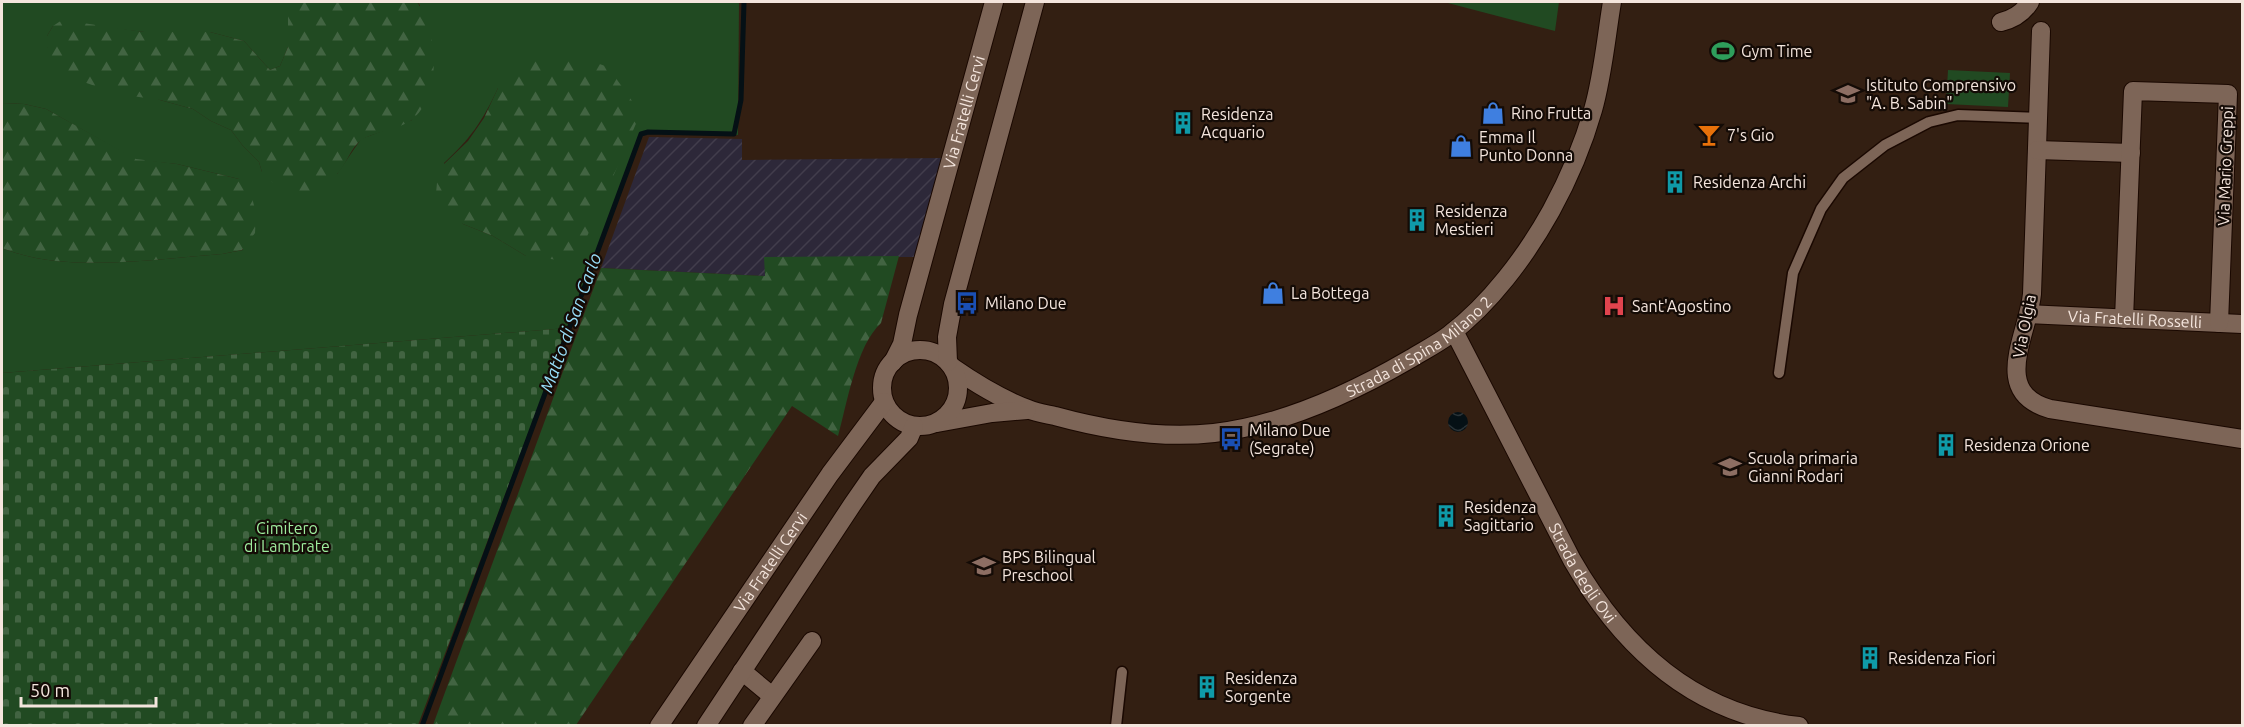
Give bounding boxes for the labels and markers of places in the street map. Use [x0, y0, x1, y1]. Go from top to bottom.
sports icon: Gym Time [1710, 38, 1736, 64]
place label: Gym Time [1741, 42, 1812, 60]
place label: Istituto Comprensivo "A. B. Sabin" [1866, 76, 2016, 112]
school or university icon: Istituto Comprensivo "A. B. Sabin" [1835, 81, 1861, 107]
shop icon: Rino Frutta [1480, 100, 1506, 126]
place label: Rino Frutta [1511, 104, 1591, 122]
place label: Residenza Acquario [1201, 105, 1273, 141]
building icon: Residenza Acquario [1170, 110, 1196, 136]
bar icon: 7's Gio [1696, 122, 1722, 148]
place label: 7's Gio [1727, 126, 1774, 144]
place label: Emma Il Punto Donna [1479, 128, 1573, 164]
shop icon: Emma Il Punto Donna [1448, 133, 1474, 159]
building icon: Residenza Archi [1662, 169, 1688, 195]
place label: Residenza Archi [1693, 173, 1806, 191]
place label: Residenza Mestieri [1435, 202, 1507, 238]
building icon: Residenza Mestieri [1404, 207, 1430, 233]
shop icon: La Bottega [1260, 280, 1286, 306]
place label: La Bottega [1291, 284, 1369, 302]
bus stop icon: Milano Due [954, 290, 980, 316]
hospital icon: Sant'Agostino [1601, 293, 1627, 319]
place label: Milano Due [985, 294, 1067, 312]
place label: Sant'Agostino [1632, 297, 1731, 315]
place label: Milano Due (Segrate) [1249, 421, 1331, 458]
bus stop icon: Milano Due (Segrate) [1218, 426, 1244, 452]
building icon: Residenza Orione [1933, 432, 1959, 458]
place label: Residenza Orione [1964, 436, 2090, 454]
place label: Scuola primaria Gianni Rodari [1748, 449, 1858, 485]
school or university icon: Scuola primaria Gianni Rodari [1717, 454, 1743, 480]
place label: Residenza Sagittario [1464, 498, 1536, 534]
building icon: Residenza Sagittario [1433, 503, 1459, 529]
place label: BPS Bilingual Preschool [1002, 548, 1096, 584]
school or university icon: BPS Bilingual Preschool [971, 553, 997, 579]
building icon: Residenza Fiori [1857, 645, 1883, 671]
place label: Residenza Fiori [1888, 649, 1996, 667]
place label: Residenza Sorgente [1225, 669, 1297, 705]
building icon: Residenza Sorgente [1194, 674, 1220, 700]

